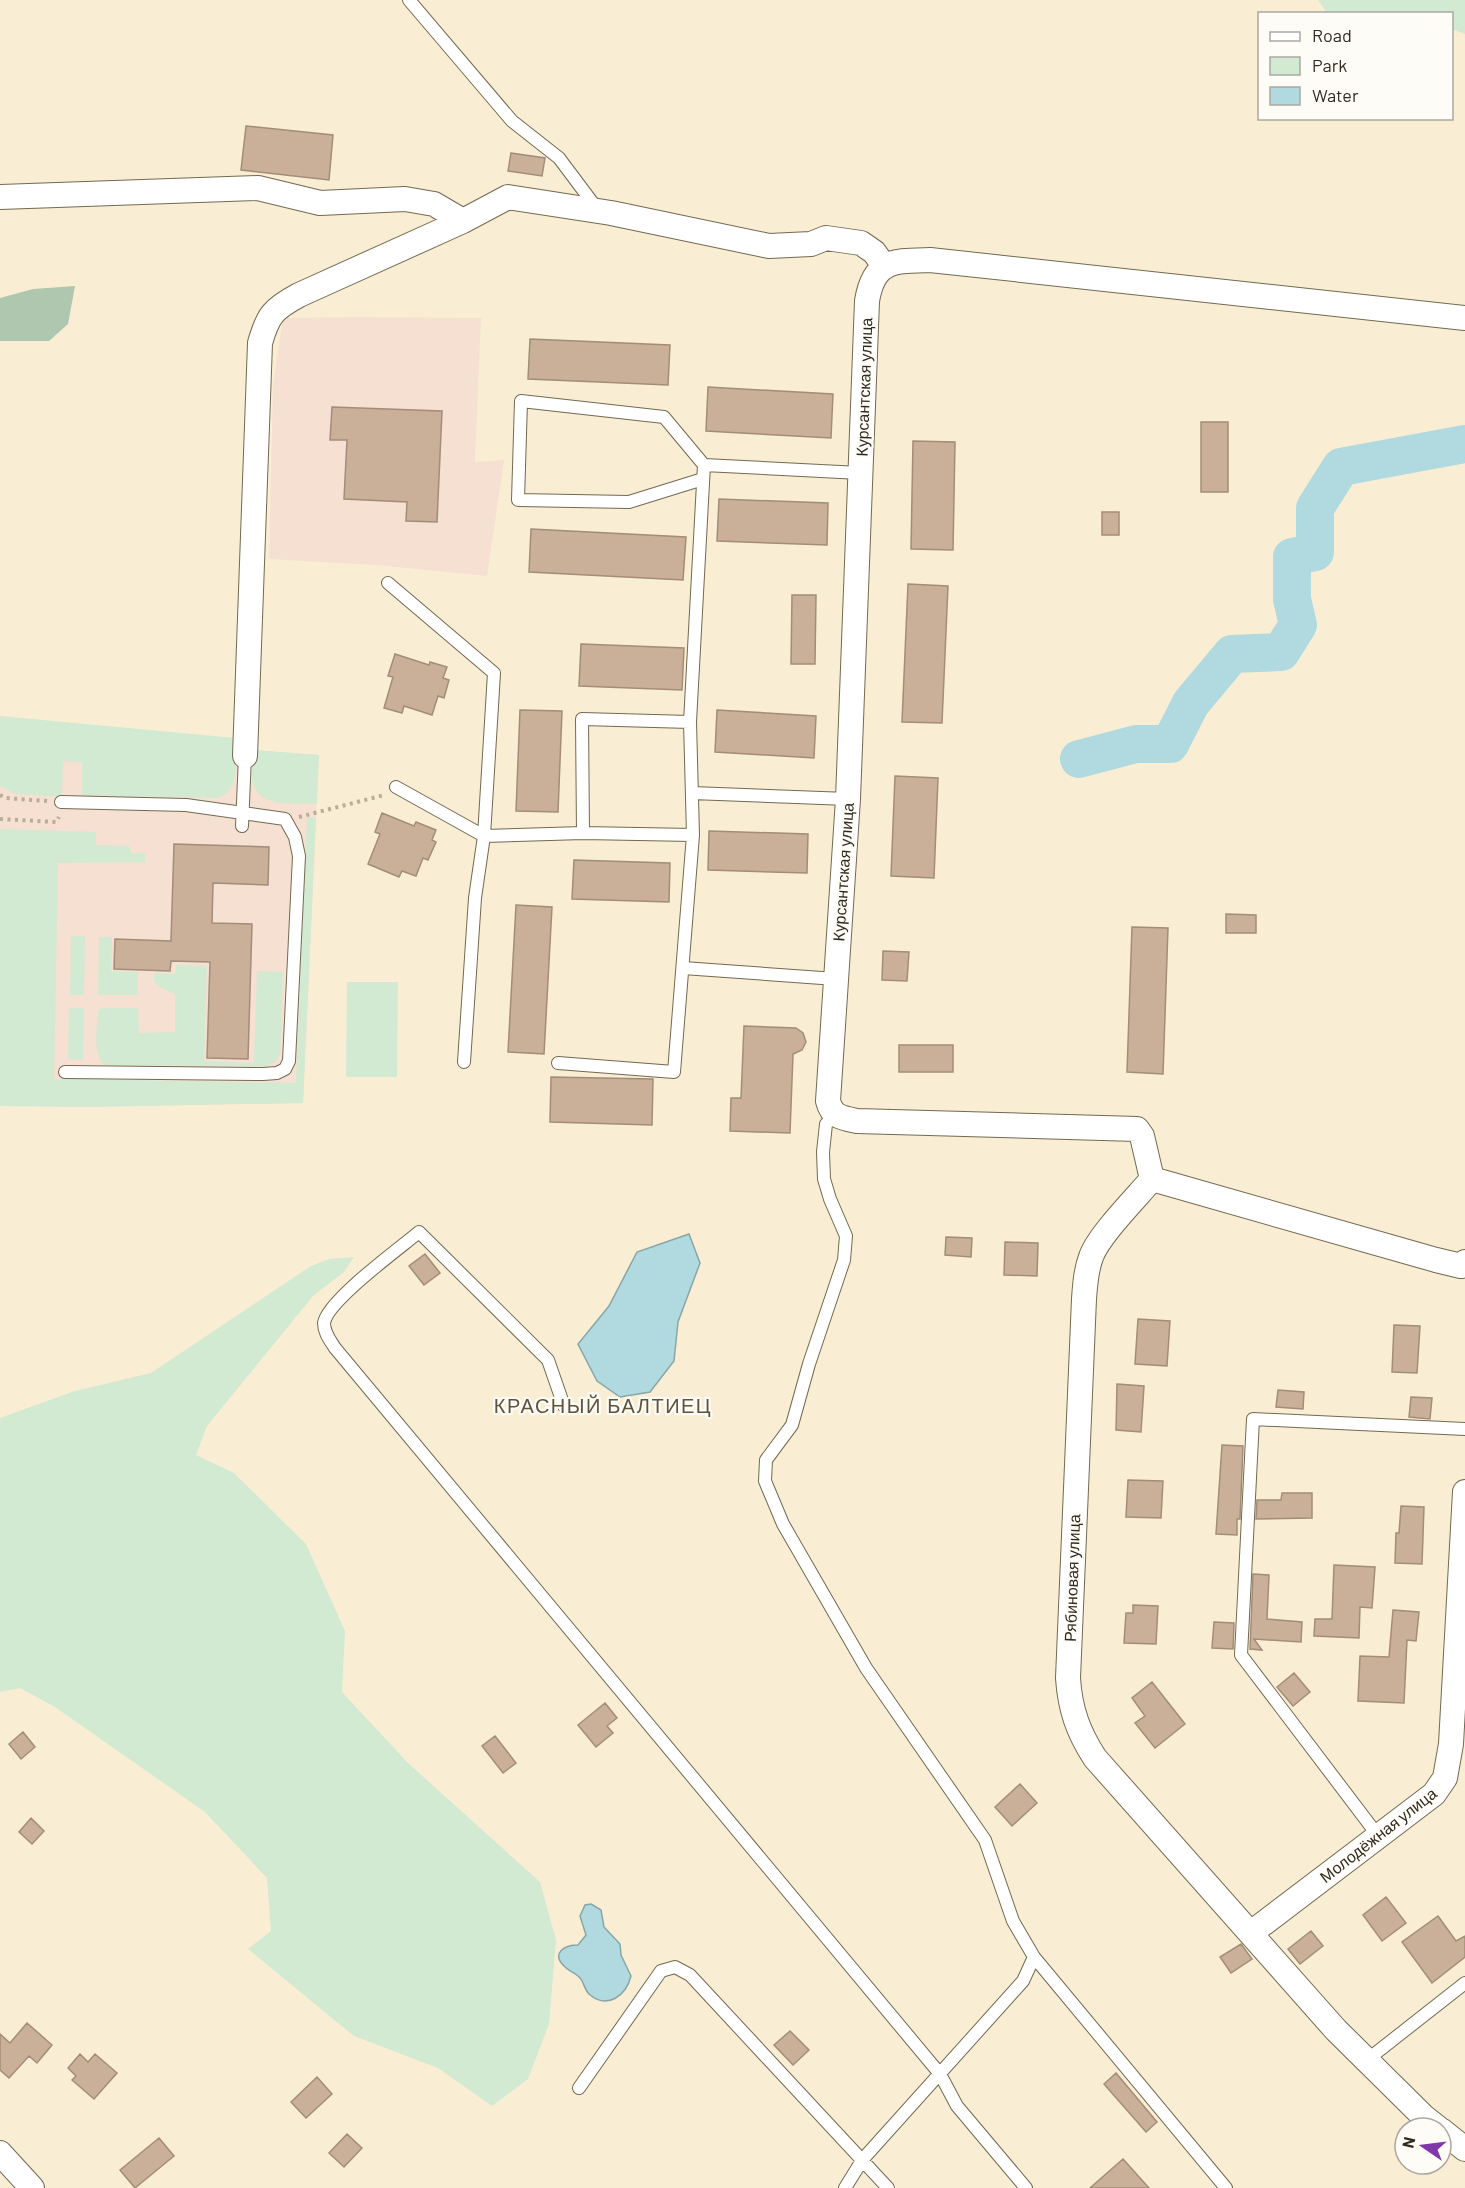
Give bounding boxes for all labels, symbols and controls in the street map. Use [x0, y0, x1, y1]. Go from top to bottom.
legend [1258, 12, 1453, 120]
text: Road [1312, 24, 1352, 46]
text: Park [1312, 54, 1347, 76]
text: Water [1312, 84, 1359, 106]
street label: Курсантская улица [852, 317, 875, 457]
street label: Курсантская улица [828, 802, 857, 942]
district label: КРАСНЫЙ БАЛТИЕЦ [494, 1393, 712, 1417]
street label: Рябиновая улица [1060, 1514, 1083, 1642]
street label: Молодёжная улица [1316, 1783, 1440, 1886]
north arrow [1393, 2116, 1453, 2176]
text: N [1397, 2135, 1418, 2150]

